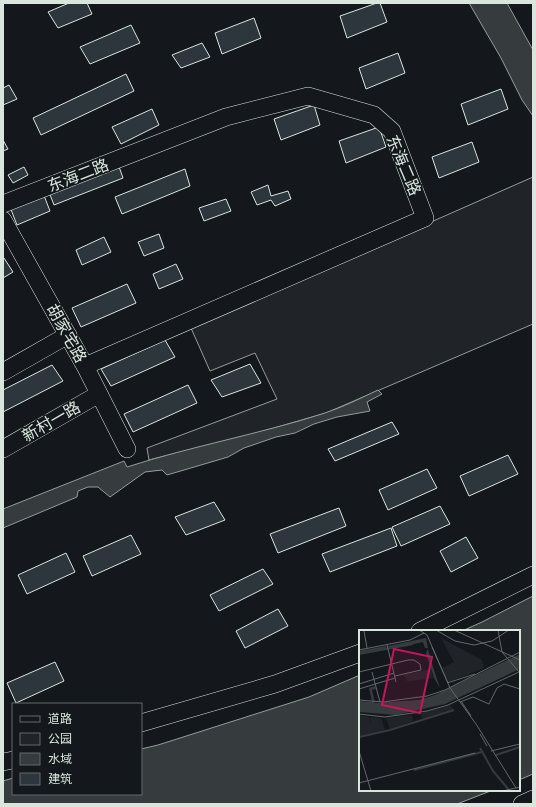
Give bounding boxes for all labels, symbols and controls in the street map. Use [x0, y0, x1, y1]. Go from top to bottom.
street label: 东海二路 [383, 132, 424, 198]
street label: 东海二路 [45, 156, 111, 195]
street label: 胡家宅路 [44, 301, 90, 365]
street label: 新村一路 [19, 398, 83, 445]
inset map [359, 630, 520, 791]
legend [12, 703, 142, 795]
text: 道路 [48, 712, 72, 725]
text: 公园 [48, 733, 72, 745]
text: 水域 [48, 753, 72, 765]
text: 建筑 [48, 772, 72, 785]

